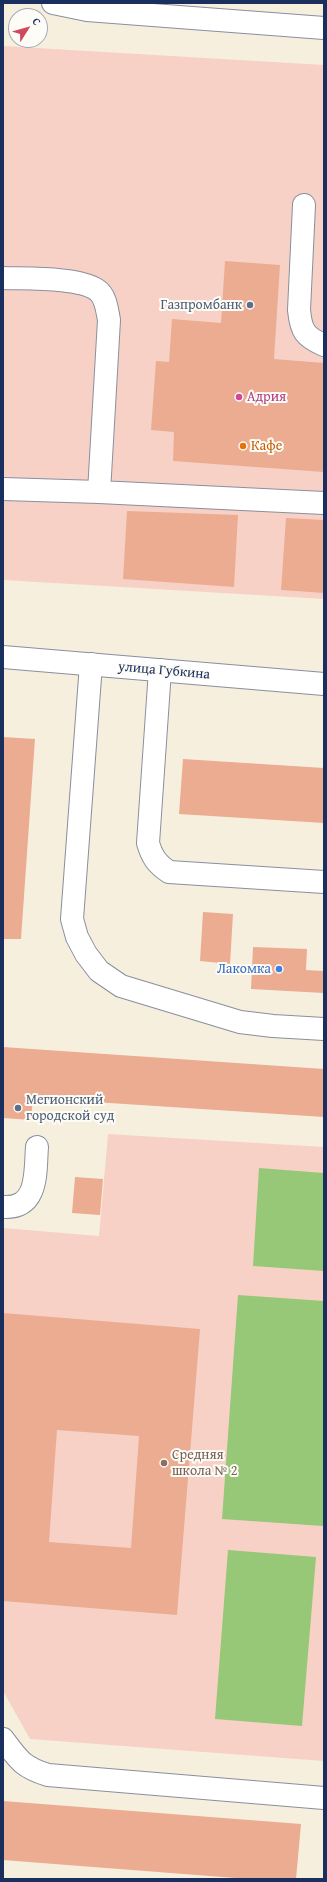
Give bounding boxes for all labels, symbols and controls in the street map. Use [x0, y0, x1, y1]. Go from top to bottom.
north arrow [8, 8, 48, 48]
text: С [29, 14, 45, 29]
place label: Газпромбанк [161, 297, 242, 313]
marker: Газпромбанк [245, 300, 255, 310]
place label: Адрия [247, 389, 286, 405]
marker: Адрия [234, 392, 244, 402]
place label: Кафе [251, 438, 282, 454]
marker: Кафе [238, 441, 248, 451]
street label: улица Губкина [117, 659, 211, 683]
place label: Лакомка [217, 961, 271, 977]
marker: Лакомка [274, 964, 284, 974]
place label: Мегионский городской суд [26, 1092, 114, 1124]
marker: Мегионский городской суд [13, 1103, 23, 1113]
place label: Средняя школа № 2 [172, 1447, 238, 1480]
marker: Средняя школа № 2 [159, 1458, 169, 1468]

